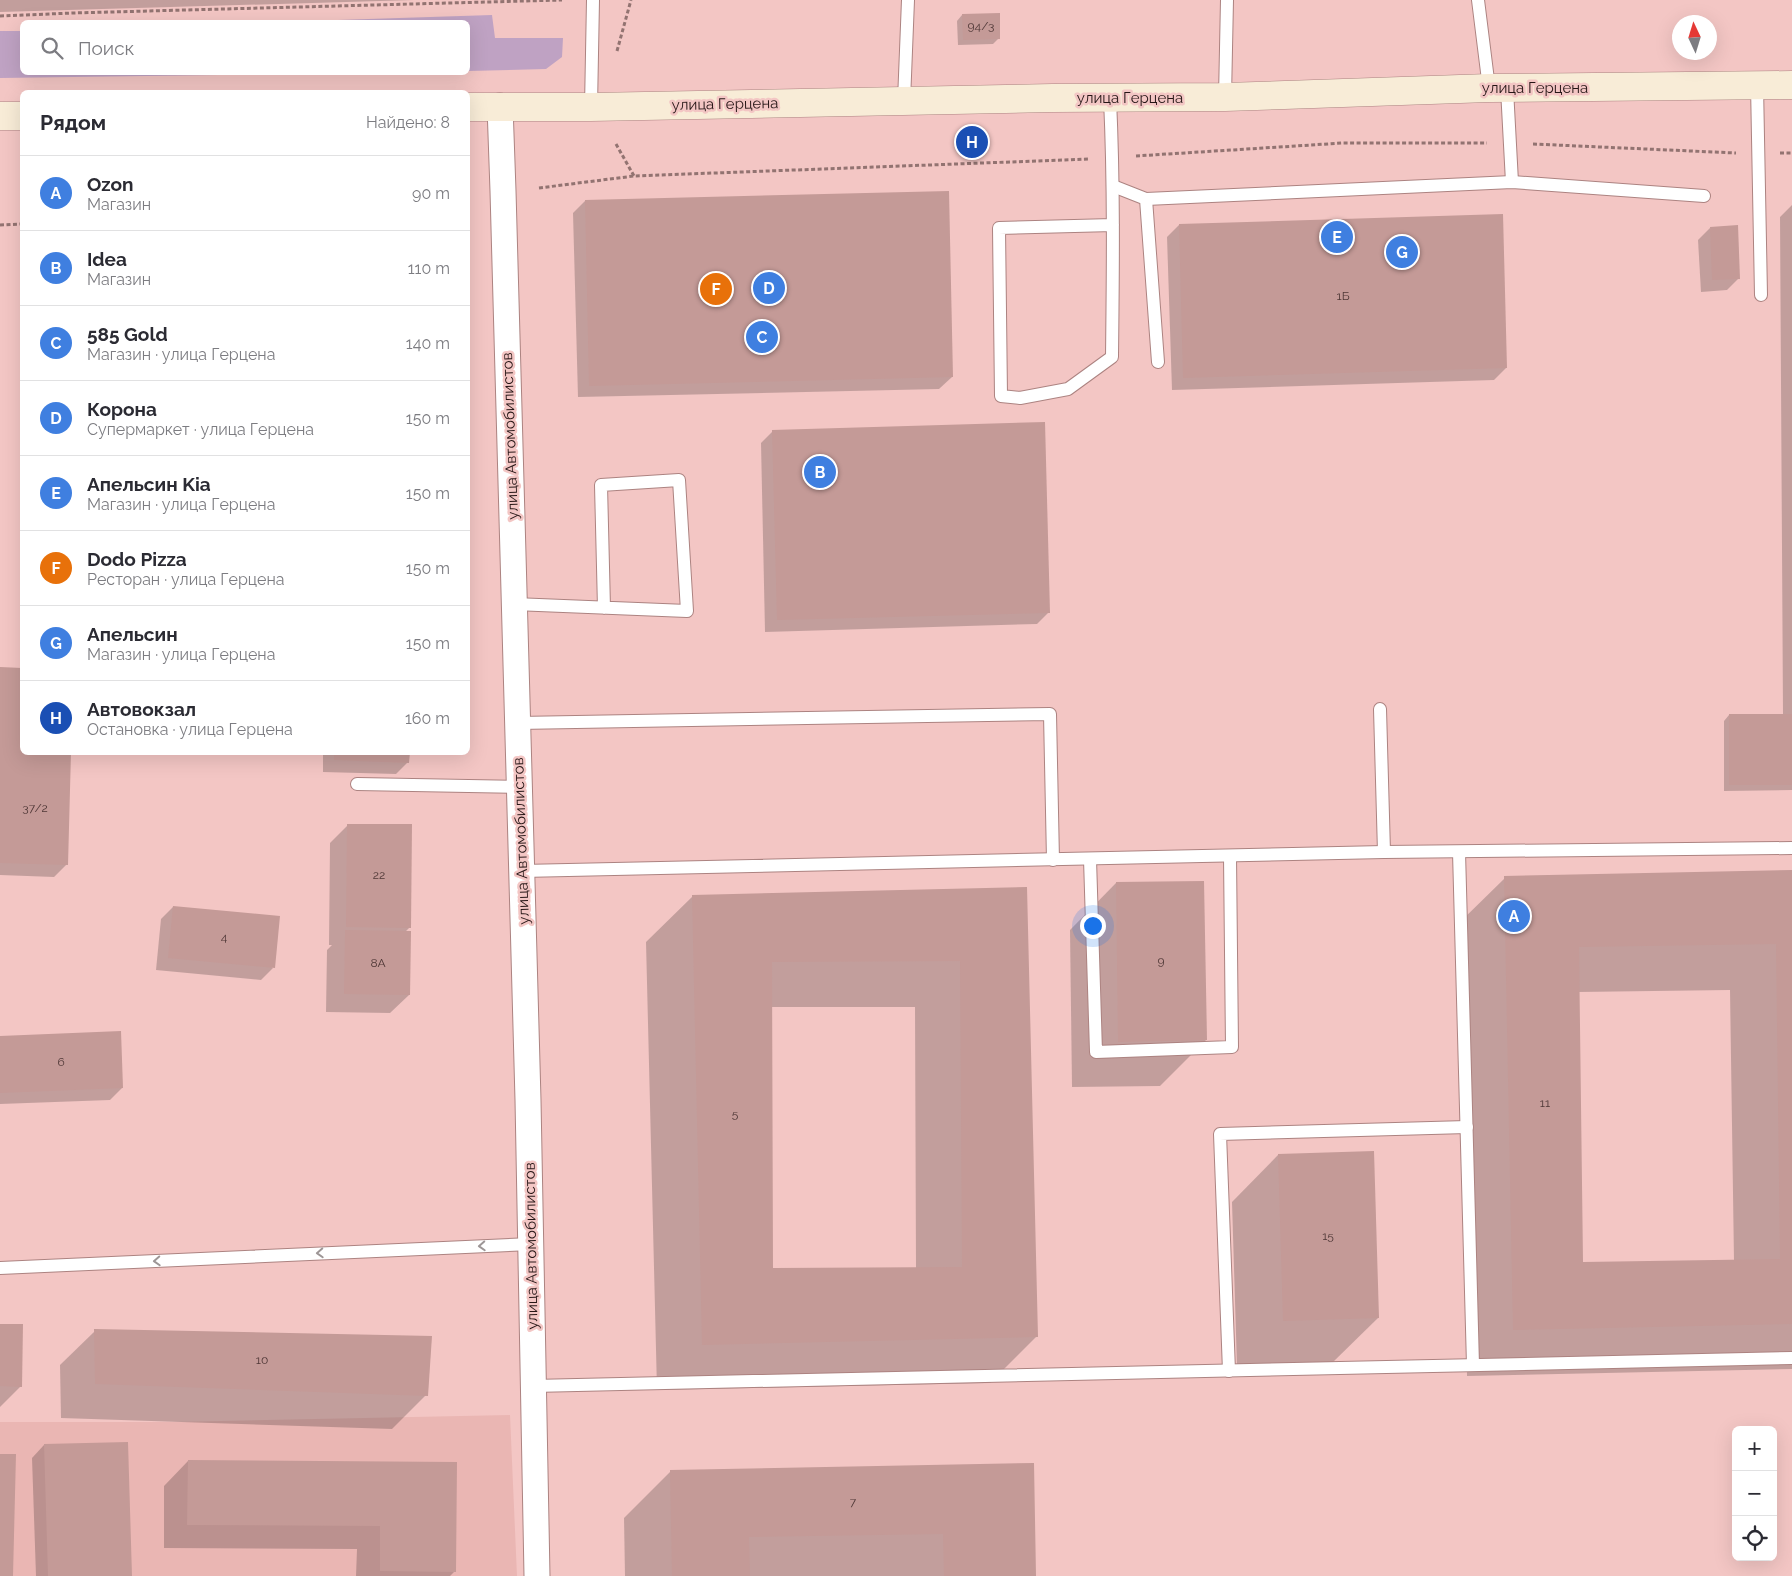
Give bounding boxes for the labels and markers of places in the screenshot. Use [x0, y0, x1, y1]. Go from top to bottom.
pin: H [956, 123, 988, 161]
pin: E [1321, 218, 1353, 256]
pin: G [1386, 233, 1418, 271]
pin: D [753, 269, 785, 307]
pin: F [700, 270, 732, 308]
pin: C [746, 318, 778, 356]
pin: B [804, 453, 836, 491]
pin: A [1498, 897, 1530, 935]

